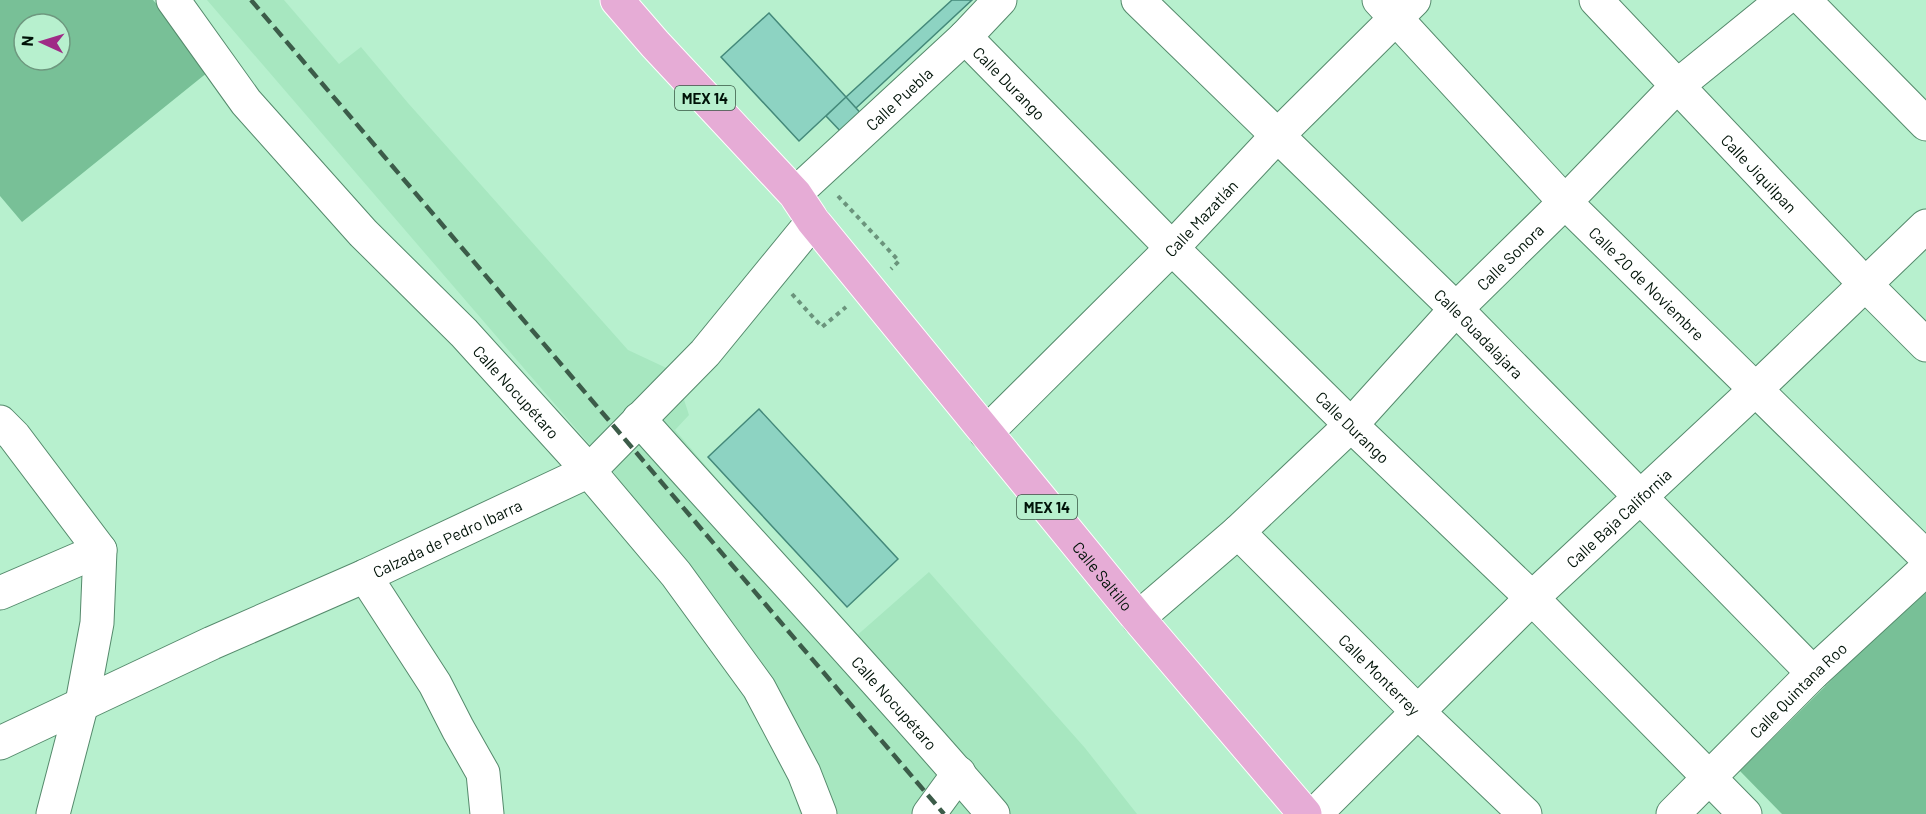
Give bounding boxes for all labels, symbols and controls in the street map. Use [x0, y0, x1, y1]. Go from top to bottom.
north arrow [12, 12, 72, 72]
text: N [17, 35, 36, 47]
street label: Calle Durango [970, 42, 1050, 123]
street label: Calle Puebla [861, 63, 936, 134]
road number: MEX 14 [675, 86, 735, 110]
street label: Calle Jiquilpan [1718, 130, 1801, 216]
street label: Calle Mazatlán [1160, 175, 1241, 260]
street label: Calle Sonora [1472, 219, 1547, 293]
street label: Calle 20 de Noviembre [1586, 222, 1709, 344]
street label: Calle Guadalajara [1431, 284, 1528, 382]
street label: Calle Nocupétaro [470, 341, 564, 442]
street label: Calle Durango [1312, 387, 1394, 467]
street label: Calle Baja California [1562, 464, 1674, 571]
street label: Calzada de Pedro Ibarra [369, 494, 525, 581]
road number: MEX 14 [1017, 495, 1077, 519]
street label: Calle Saltillo [1069, 537, 1137, 614]
street label: Calle Monterrey [1336, 630, 1425, 719]
street label: Calle Quintana Roo [1745, 638, 1850, 741]
street label: Calle Nocupétaro [848, 652, 942, 753]

